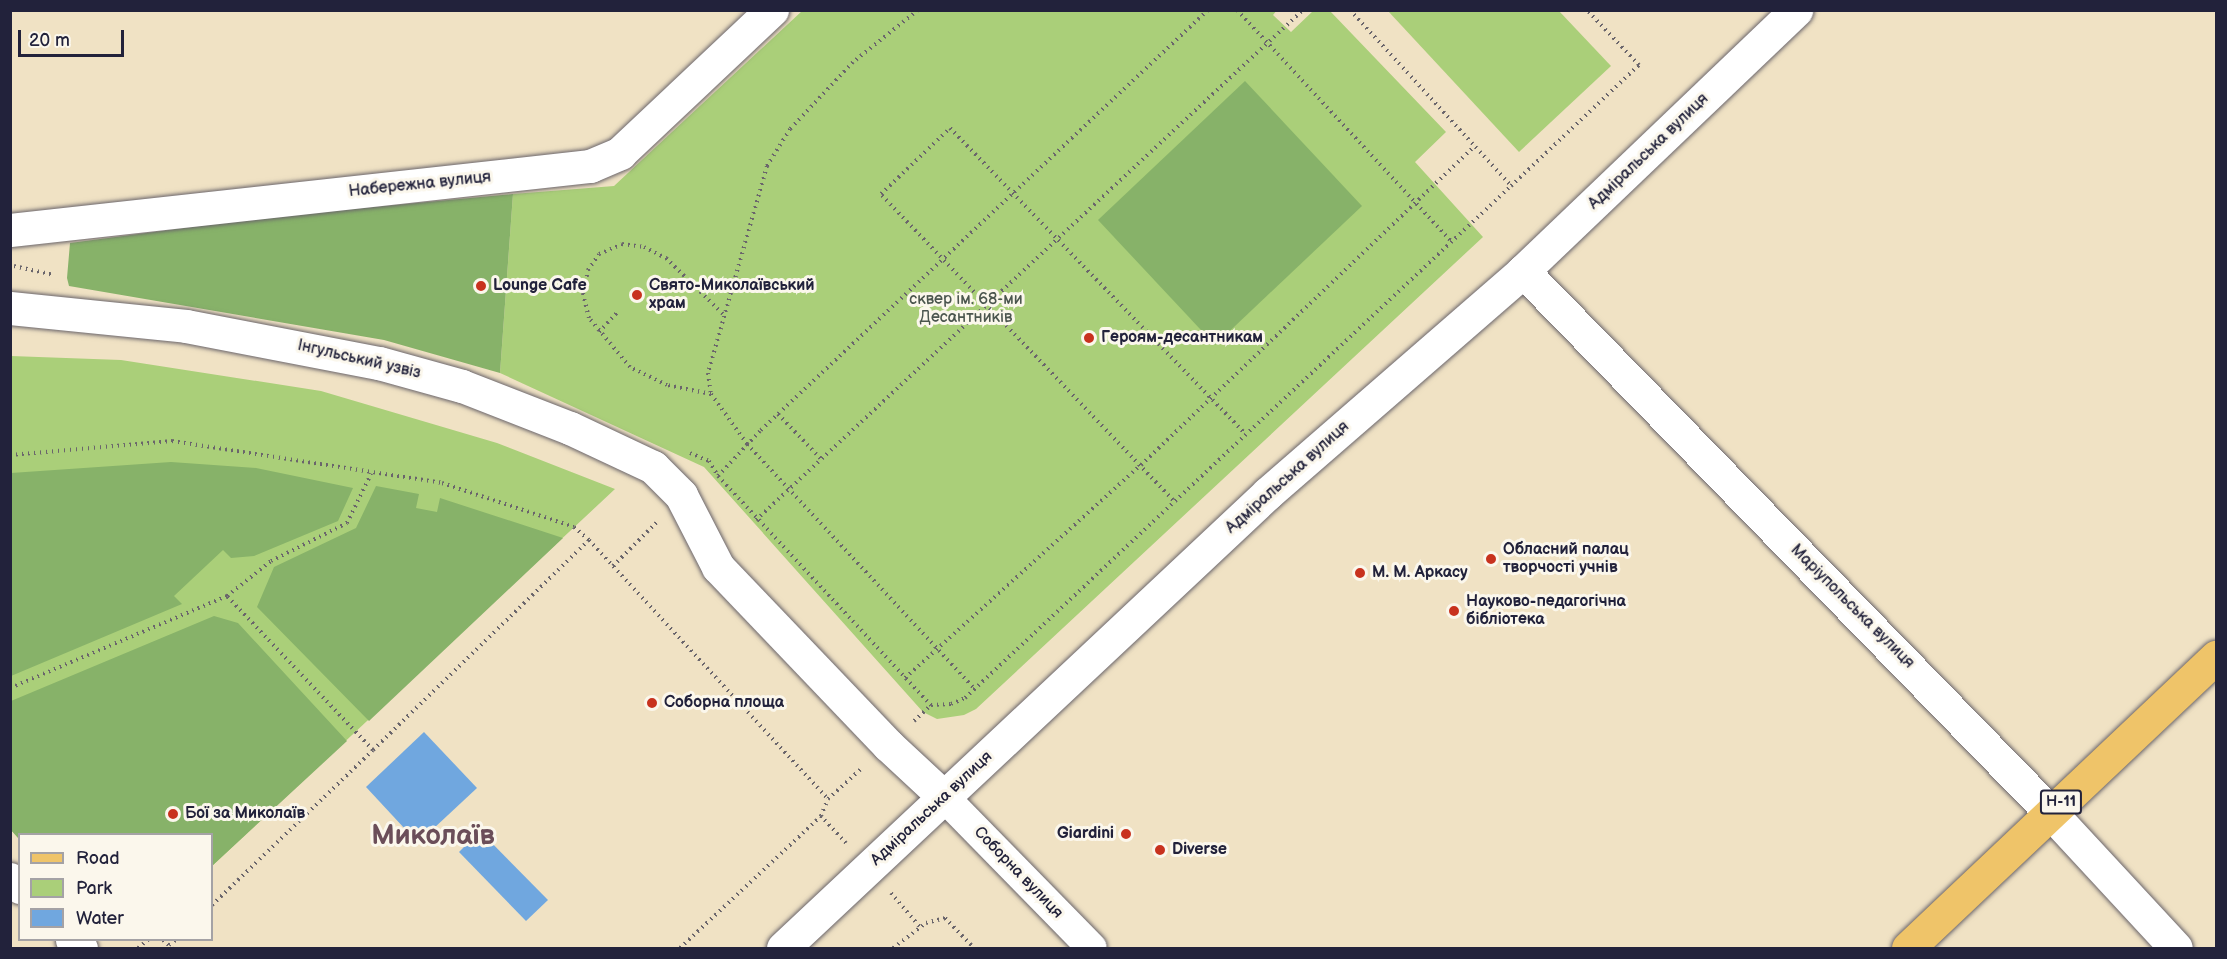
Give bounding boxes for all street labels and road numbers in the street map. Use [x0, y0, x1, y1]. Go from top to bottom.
street label: Адміральська вулиця [1585, 90, 1713, 214]
street label: Набережна вулиця [348, 168, 492, 202]
street label: Інгульський узвіз [295, 336, 423, 384]
street label: Адміральська вулиця [1222, 418, 1354, 538]
street label: Маріупольська вулиця [1786, 541, 1918, 673]
street label: Адміральська вулиця [867, 748, 997, 870]
road number: Н-11 [2038, 790, 2084, 814]
street label: Соборна вулиця [969, 823, 1067, 923]

